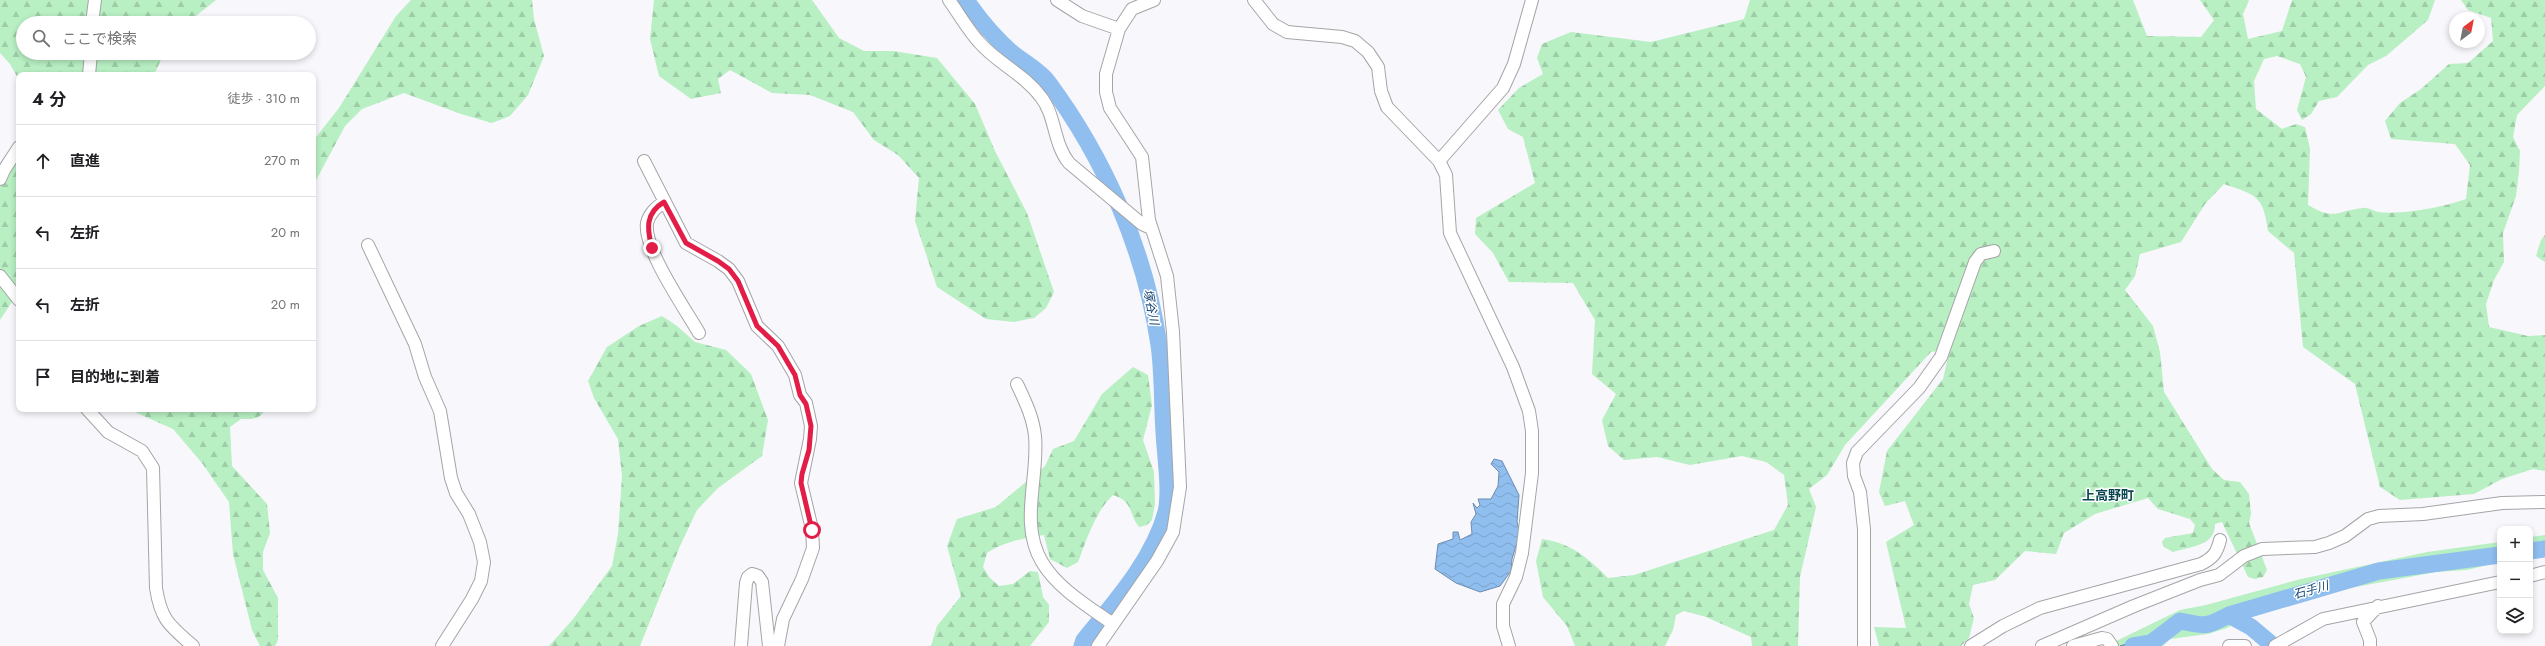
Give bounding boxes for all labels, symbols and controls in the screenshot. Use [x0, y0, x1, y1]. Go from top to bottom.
north arrow [2449, 12, 2485, 48]
search box [16, 16, 316, 60]
icon: search [30, 27, 52, 49]
text: ここで検索 [62, 28, 137, 50]
text: 4 分 [32, 87, 66, 111]
text: 徒歩 · 310 m [228, 89, 300, 108]
icon: ahead [32, 150, 54, 172]
text: 直進 [70, 150, 100, 172]
text: 270 m [264, 151, 300, 170]
icon: left [32, 222, 54, 244]
text: 左折 [70, 222, 100, 244]
text: 20 m [271, 223, 300, 242]
route end [643, 239, 661, 257]
water label: 塚谷川 [1139, 288, 1164, 328]
icon: left [32, 294, 54, 316]
text: 左折 [70, 294, 100, 316]
text: 20 m [271, 295, 300, 314]
icon: arrive [32, 366, 54, 388]
text: 目的地に到着 [70, 366, 160, 388]
district label: 上高野町 [2082, 486, 2134, 505]
route start [803, 521, 821, 539]
map controls [2497, 526, 2533, 634]
button: + [2497, 526, 2533, 562]
button: − [2497, 562, 2533, 598]
water label: 石手川 [2291, 576, 2333, 604]
button: layers [2497, 598, 2533, 634]

